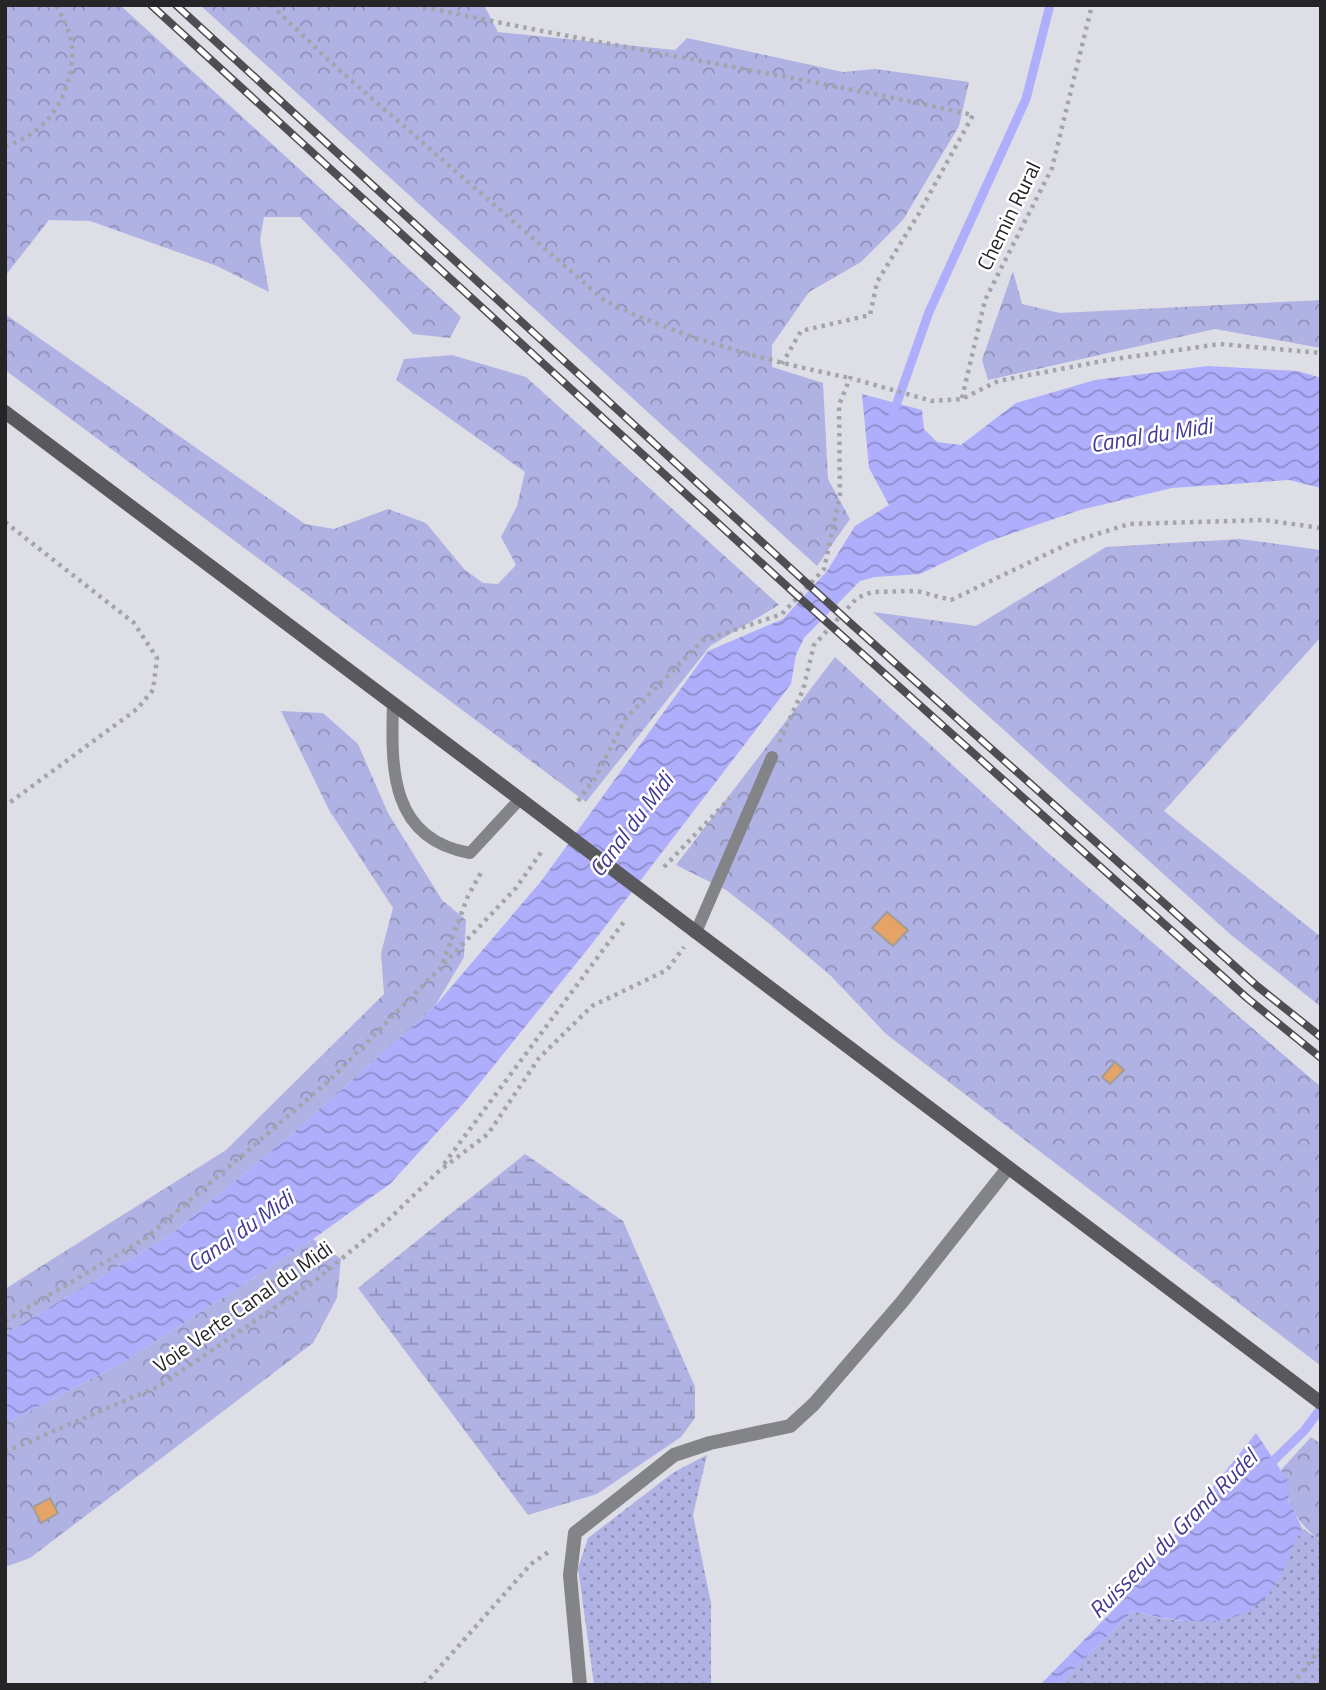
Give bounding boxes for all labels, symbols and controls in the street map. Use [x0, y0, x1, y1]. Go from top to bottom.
street label: Chemin Rural [968, 156, 1048, 276]
water label: Canal du Midi [1088, 407, 1217, 461]
water label: Canal du Midi [580, 763, 683, 884]
water label: Canal du Midi [179, 1180, 302, 1280]
street label: Voie Verte Canal du Midi [146, 1232, 339, 1380]
water label: Ruisseau du Grand Rudel [1080, 1439, 1267, 1626]

